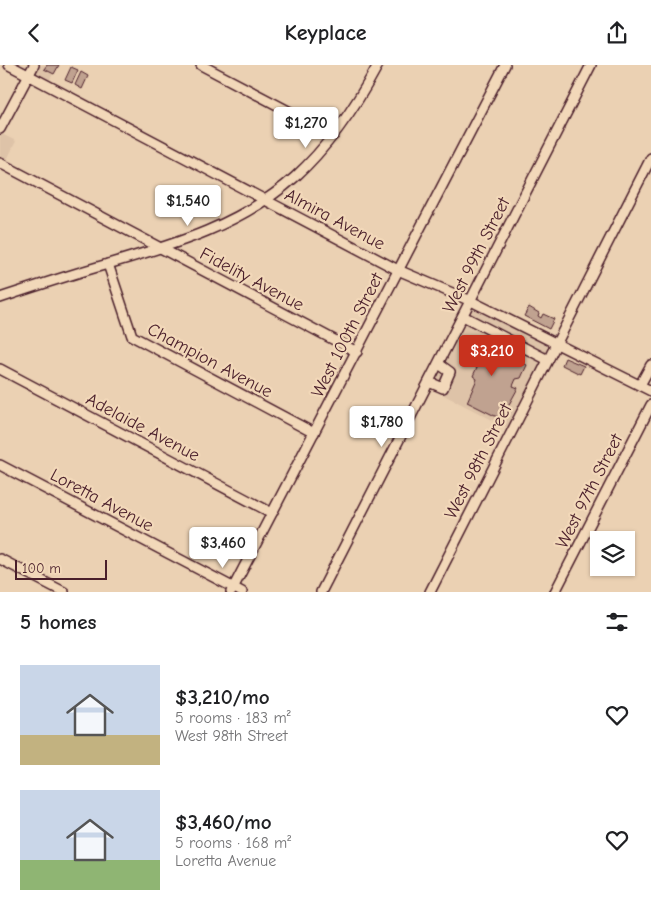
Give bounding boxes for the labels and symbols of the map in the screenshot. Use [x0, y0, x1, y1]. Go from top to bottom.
pin: $1,270 [265, 107, 347, 149]
street label: Almira Avenue [281, 184, 388, 255]
pin: $1,540 [147, 185, 229, 227]
street label: West 99th Street [438, 193, 515, 317]
street label: Fidelity Avenue [196, 243, 307, 316]
street label: West 100th Street [307, 269, 388, 401]
street label: Champion Avenue [144, 319, 276, 402]
pin: $3,210 [451, 335, 533, 377]
street label: Adelaide Avenue [82, 389, 203, 466]
street label: West 98th Street [440, 399, 517, 522]
pin: $1,780 [341, 405, 423, 448]
street label: West 97th Street [551, 430, 628, 552]
street label: Loretta Avenue [47, 464, 157, 536]
pin: $3,460 [182, 527, 264, 569]
scale bar [15, 557, 108, 580]

